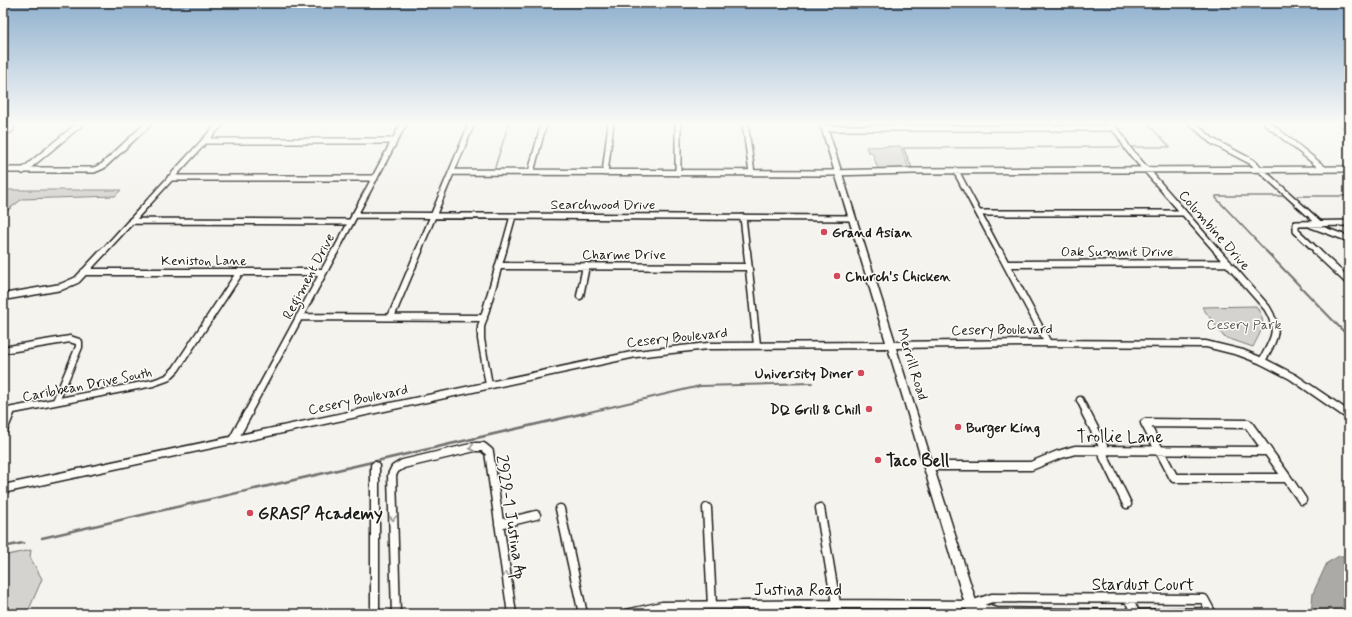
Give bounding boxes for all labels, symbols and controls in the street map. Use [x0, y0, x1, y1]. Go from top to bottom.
street label: Columbine Drive [1174, 187, 1254, 275]
street label: Searchwood Drive [551, 196, 655, 214]
place label: Grand Asian [832, 224, 913, 242]
marker: Grand Asian [819, 227, 829, 237]
street label: Regiment Drive [279, 230, 341, 323]
street label: Oak Summit Drive [1061, 243, 1173, 261]
street label: Charme Drive [582, 246, 666, 264]
street label: Keniston Lane [161, 252, 247, 270]
place label: Church's Chicken [845, 268, 952, 286]
marker: Church's Chicken [832, 271, 842, 281]
park label: Cesery Park [1206, 316, 1282, 334]
street label: Cesery Boulevard [951, 320, 1053, 340]
street label: Cesery Boulevard [626, 324, 729, 352]
street label: Merrill Road [893, 326, 932, 402]
street label: Caribbean Drive South [21, 364, 154, 406]
place label: University Diner [755, 365, 853, 383]
marker: University Diner [856, 368, 866, 378]
street label: Cesery Boulevard [307, 381, 410, 419]
place label: DQ Grill & Chill [770, 401, 861, 419]
marker: DQ Grill & Chill [864, 404, 874, 414]
place label: Burger King [966, 419, 1040, 439]
marker: Burger King [953, 422, 963, 432]
street label: Trollie Lane [1077, 426, 1163, 448]
one-way arrow [469, 444, 475, 452]
place label: Taco Bell [886, 450, 949, 472]
street label: 2929-1 Justina Ap [488, 453, 532, 581]
marker: Taco Bell [873, 455, 883, 465]
place label: GRASP Academy [258, 503, 383, 525]
marker: GRASP Academy [245, 508, 255, 518]
one-way arrow [389, 515, 397, 521]
one-way arrow [502, 572, 511, 578]
street label: Stardust Court [1092, 574, 1194, 596]
street label: Justina Road [754, 579, 842, 601]

